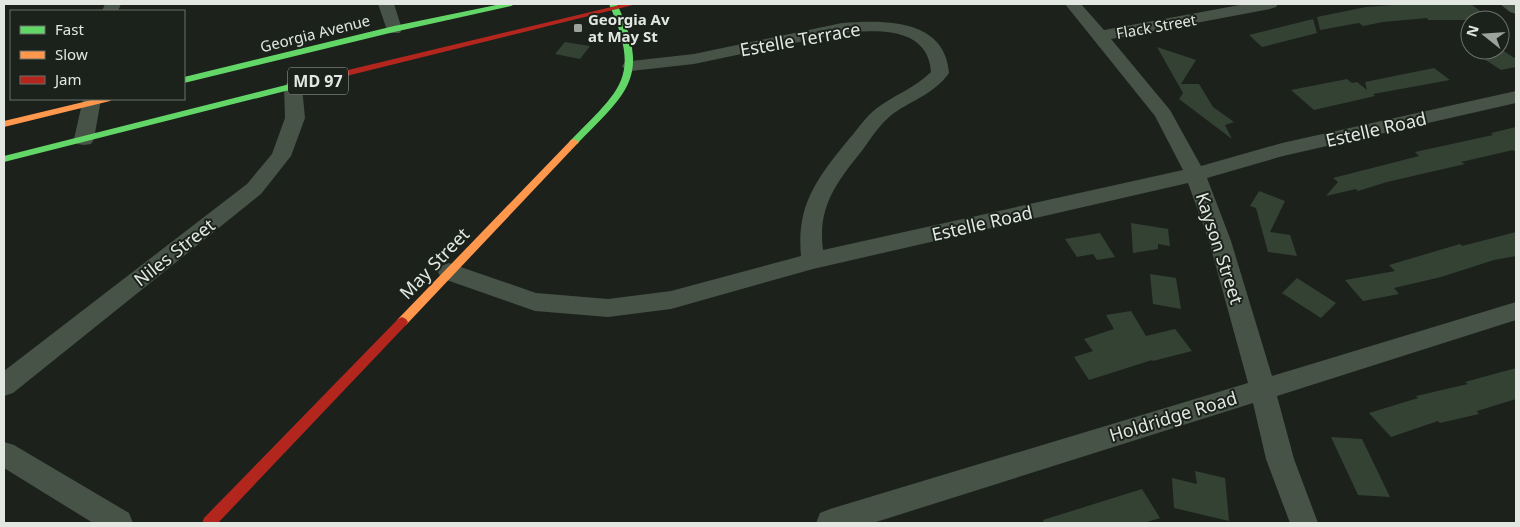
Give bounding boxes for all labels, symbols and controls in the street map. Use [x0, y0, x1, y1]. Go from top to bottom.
place label: Georgia Av at May St [588, 9, 670, 46]
street label: Flack Street [1114, 9, 1198, 43]
legend [10, 10, 185, 100]
street label: Georgia Avenue [258, 10, 372, 56]
north arrow [1460, 10, 1510, 60]
street label: Estelle Terrace [738, 17, 862, 61]
text: Fast [55, 19, 84, 39]
marker: Georgia Av at May St [572, 22, 584, 34]
text: N [1461, 23, 1483, 39]
text: Slow [55, 44, 88, 64]
road number: MD 97 [288, 68, 348, 94]
text: Jam [53, 69, 82, 89]
street label: Estelle Road [1323, 106, 1429, 152]
street label: Kayson Street [1191, 189, 1249, 307]
street label: Estelle Road [929, 200, 1035, 246]
street label: Niles Street [129, 212, 220, 291]
street label: May Street [394, 222, 474, 304]
street label: Holdridge Road [1106, 385, 1240, 447]

